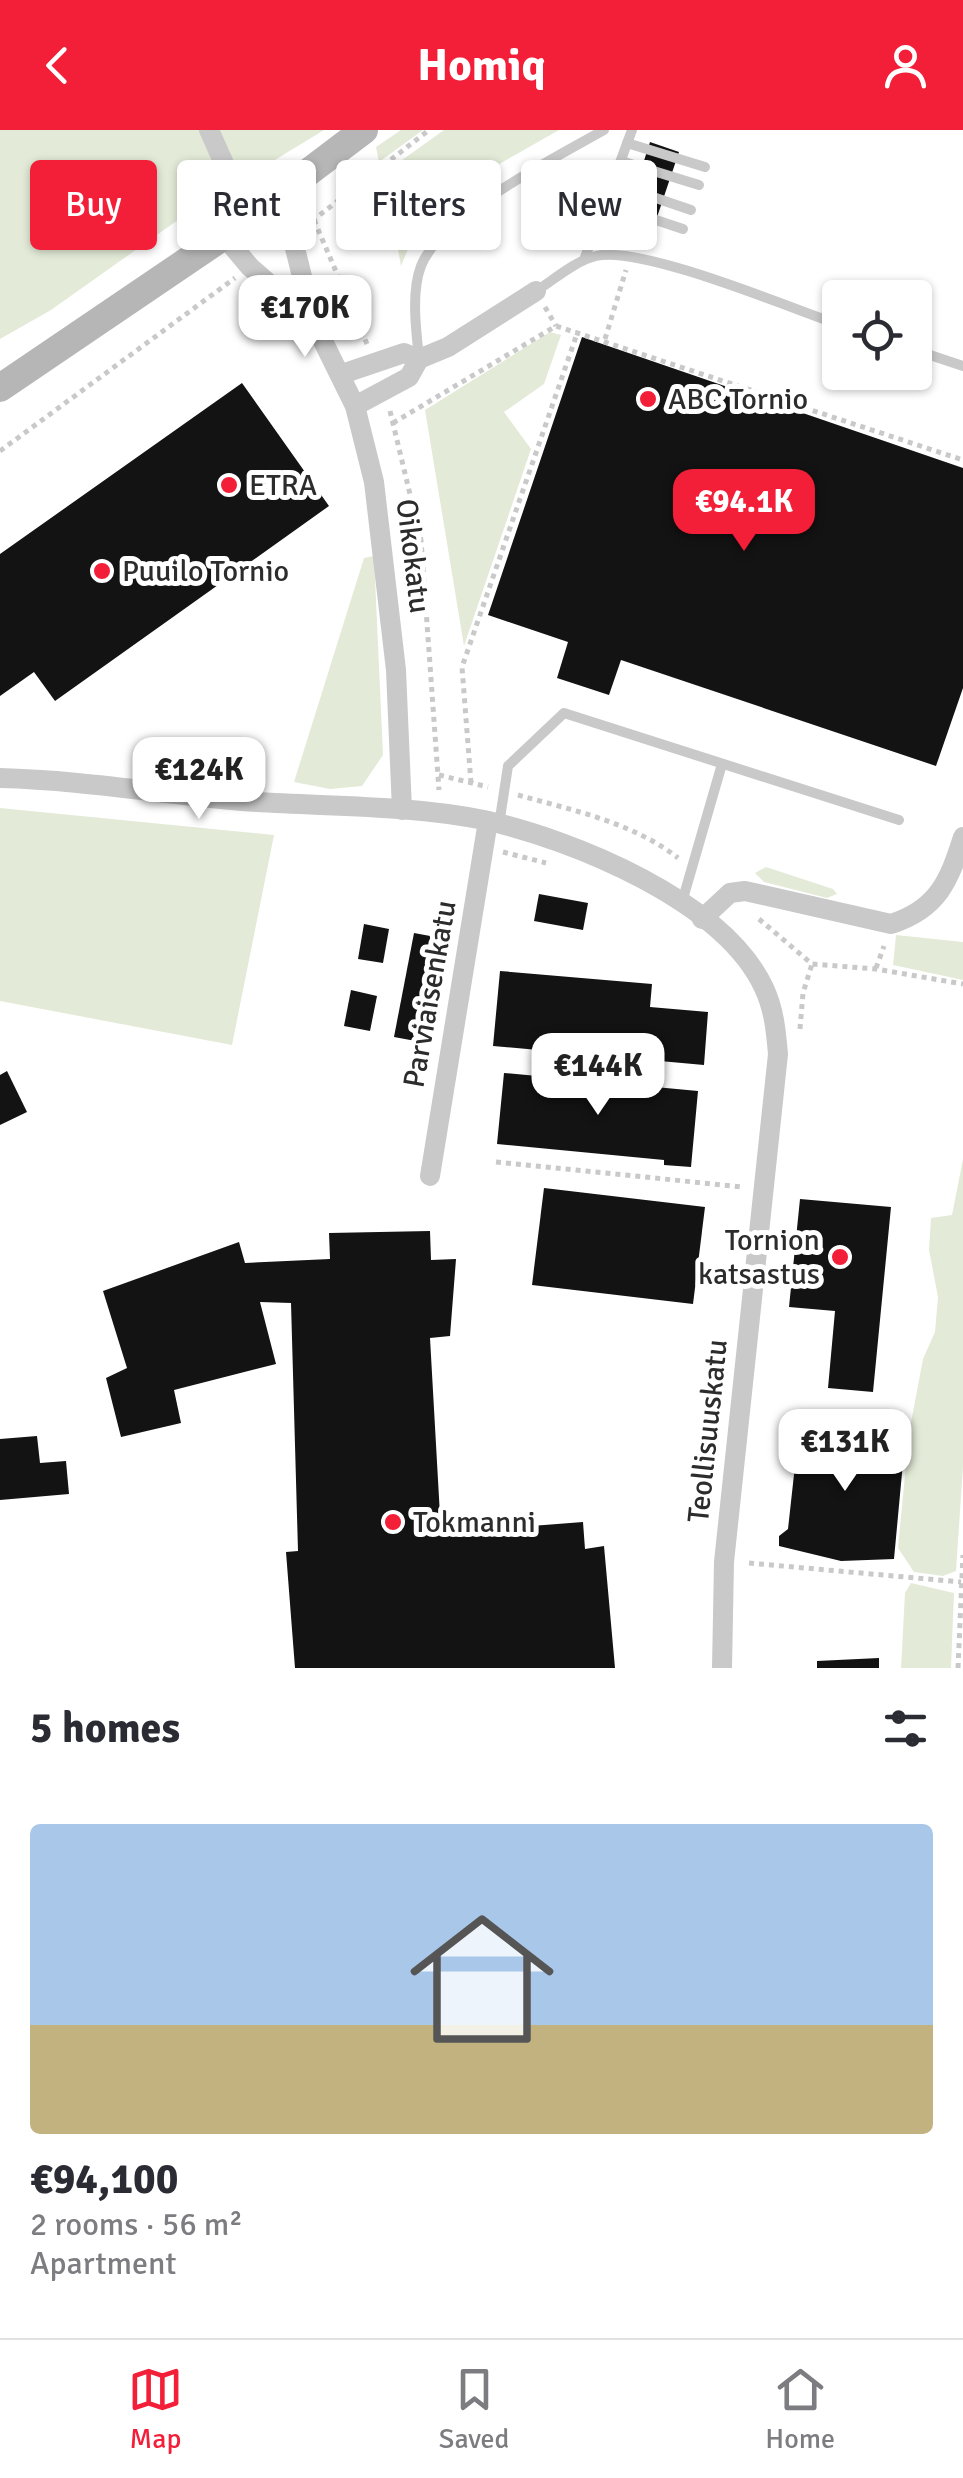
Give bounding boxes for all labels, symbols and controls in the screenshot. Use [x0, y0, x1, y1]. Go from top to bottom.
icon: back [30, 38, 85, 93]
text: Homiq [417, 38, 546, 93]
icon: person [878, 38, 933, 93]
chip: Buy [30, 160, 157, 250]
chip: Rent [177, 160, 316, 250]
chip: Filters [336, 160, 501, 250]
chip: New [521, 160, 657, 250]
pin: €170K [235, 275, 375, 360]
map controls [822, 280, 932, 390]
button: locate [822, 280, 932, 390]
text: €170K [261, 288, 349, 327]
place label: ABC Tornio [668, 381, 808, 418]
marker: ABC Tornio [637, 388, 659, 410]
place label: ETRA [249, 467, 317, 504]
pin: €94.1K [663, 469, 825, 554]
marker: ETRA [218, 474, 240, 496]
text: €94.1K [695, 482, 793, 521]
street label: Oikokatu [388, 497, 438, 615]
place label: Puuilo Tornio [122, 553, 289, 590]
marker: Puuilo Tornio [91, 560, 113, 582]
pin: €124K [129, 737, 269, 822]
text: €124K [155, 750, 243, 789]
street label: Parviaisenkatu [395, 897, 465, 1091]
pin: €144K [528, 1033, 668, 1118]
text: €144K [554, 1046, 642, 1085]
place label: Tornion katsastus [698, 1222, 820, 1293]
marker: Tornion katsastus [829, 1246, 851, 1268]
street label: Teollisuuskatu [680, 1338, 736, 1524]
pin: €131K [775, 1409, 915, 1494]
text: €131K [801, 1422, 889, 1461]
place label: Tokmanni [413, 1504, 536, 1541]
marker: Tokmanni [382, 1511, 404, 1533]
icon: filters [878, 1701, 933, 1756]
text: 5 homes [30, 1703, 180, 1754]
icon: home [392, 1889, 572, 2069]
text: €94,100 [30, 2154, 178, 2205]
text: 2 rooms · 56 m² [30, 2205, 243, 2244]
text: Apartment [30, 2244, 177, 2283]
tab: Map [128, 2362, 183, 2456]
tab: Saved [439, 2362, 509, 2456]
tab: Home [765, 2362, 835, 2456]

